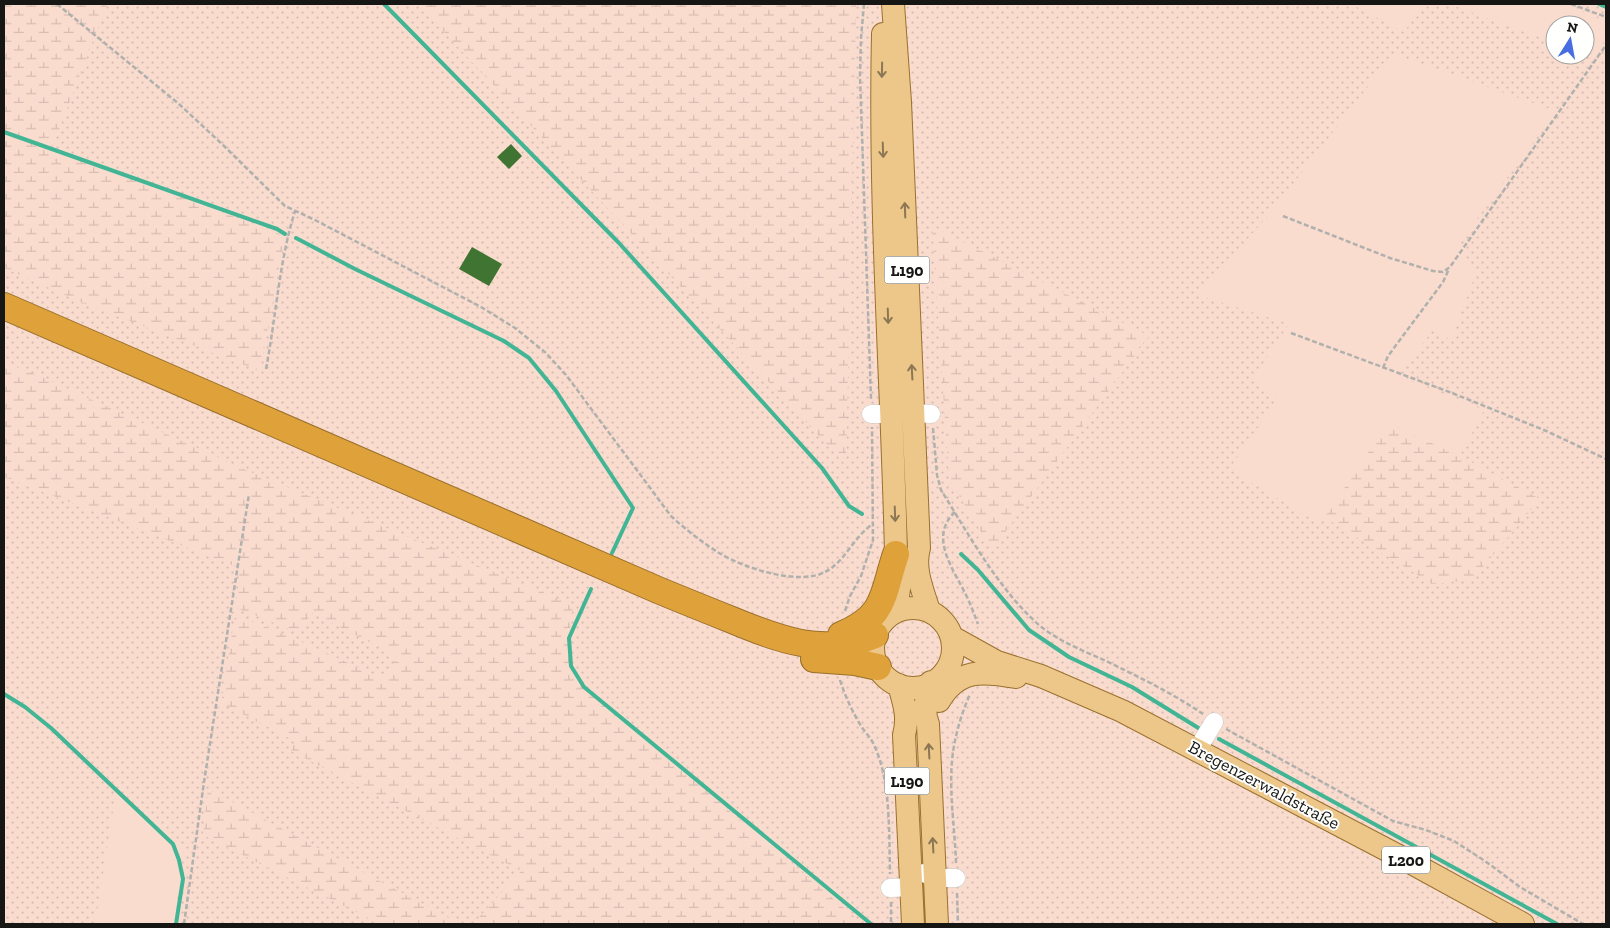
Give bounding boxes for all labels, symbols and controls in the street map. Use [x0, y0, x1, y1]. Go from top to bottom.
north arrow [1545, 15, 1595, 65]
text: N [1566, 18, 1580, 37]
one-way arrow [877, 62, 887, 78]
one-way arrow [878, 142, 888, 158]
one-way arrow [900, 202, 909, 218]
road number: L190 [884, 256, 930, 284]
one-way arrow [883, 307, 893, 323]
one-way arrow [907, 364, 916, 380]
one-way arrow [891, 506, 900, 522]
street label: Bregenzerwaldstraße [1185, 736, 1343, 834]
one-way arrow [924, 743, 934, 760]
road number: L190 [884, 768, 930, 794]
one-way arrow [929, 838, 938, 854]
road number: L200 [1382, 846, 1430, 874]

